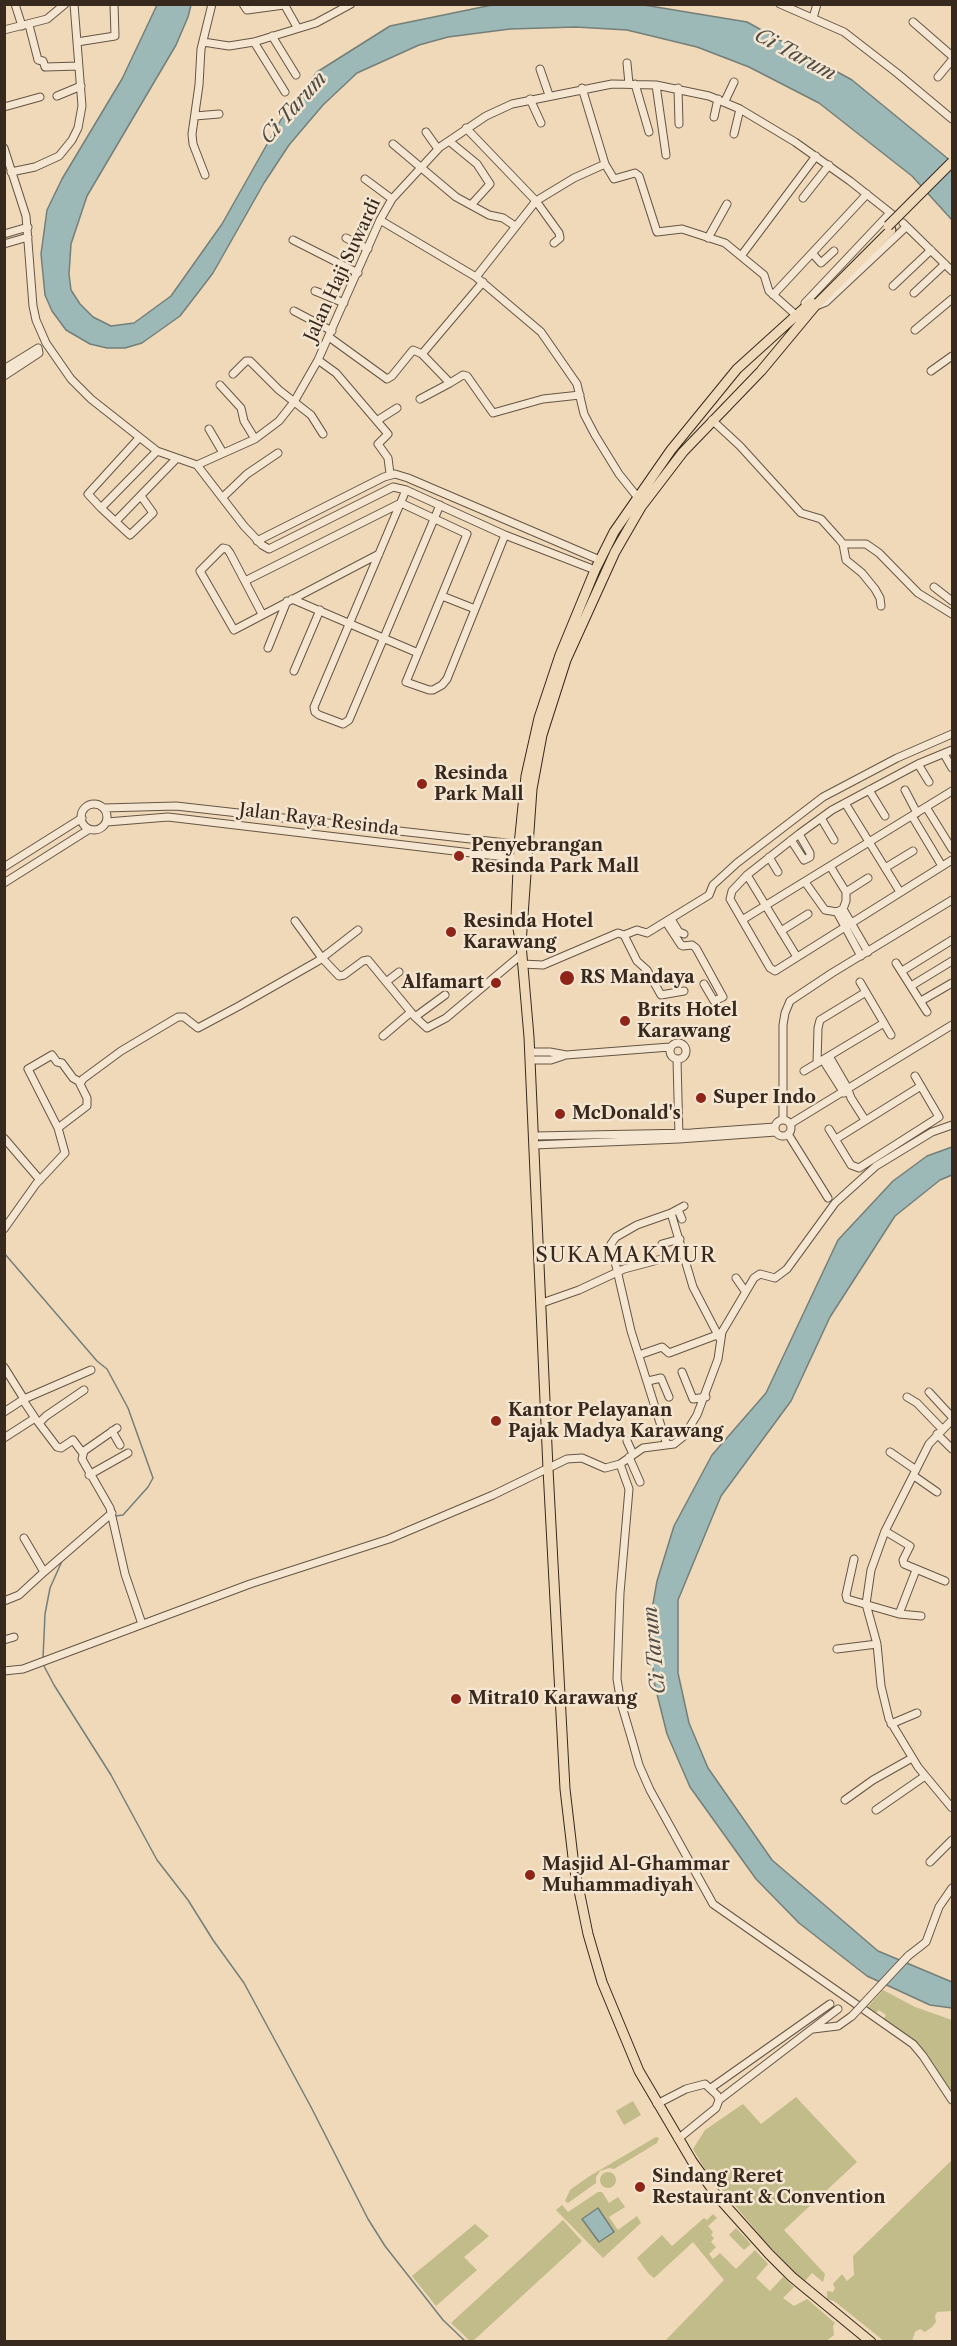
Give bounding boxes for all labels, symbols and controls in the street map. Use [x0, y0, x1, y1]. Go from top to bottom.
water label: Ci Tarum [750, 24, 840, 86]
water label: Ci Tarum [255, 67, 333, 149]
street label: Jalan Haji Suwardi [300, 195, 386, 345]
place label: Resinda Park Mall [434, 763, 524, 806]
marker: Resinda Park Mall [415, 777, 429, 791]
street label: Jalan Raya Resinda [238, 799, 400, 841]
place label: Penyebrangan Resinda Park Mall [471, 835, 639, 878]
marker: Penyebrangan Resinda Park Mall [452, 849, 466, 863]
place label: Resinda Hotel Karawang [463, 911, 593, 954]
marker: Resinda Hotel Karawang [444, 925, 458, 939]
place label: RS Mandaya [580, 967, 695, 989]
marker: RS Mandaya [558, 969, 576, 987]
place label: Alfamart [401, 972, 484, 994]
marker: Alfamart [489, 976, 503, 990]
place label: Brits Hotel Karawang [637, 1000, 738, 1042]
marker: Brits Hotel Karawang [618, 1014, 632, 1028]
place label: Super Indo [713, 1087, 816, 1109]
marker: Super Indo [694, 1091, 708, 1105]
place label: McDonald's [572, 1103, 681, 1125]
marker: McDonald's [553, 1107, 567, 1121]
district label: SUKAMAKMUR [535, 1243, 717, 1269]
place label: Kantor Pelayanan Pajak Madya Karawang [508, 1400, 723, 1442]
marker: Kantor Pelayanan Pajak Madya Karawang [489, 1414, 503, 1428]
water label: Ci Tarum [638, 1605, 672, 1695]
place label: Mitra10 Karawang [468, 1688, 637, 1710]
marker: Mitra10 Karawang [449, 1692, 463, 1706]
place label: Masjid Al-Ghammar Muhammadiyah [542, 1854, 730, 1896]
marker: Masjid Al-Ghammar Muhammadiyah [523, 1868, 537, 1882]
place label: Sindang Reret Restaurant & Convention [652, 2166, 885, 2208]
marker: Sindang Reret Restaurant & Convention [633, 2180, 647, 2194]

